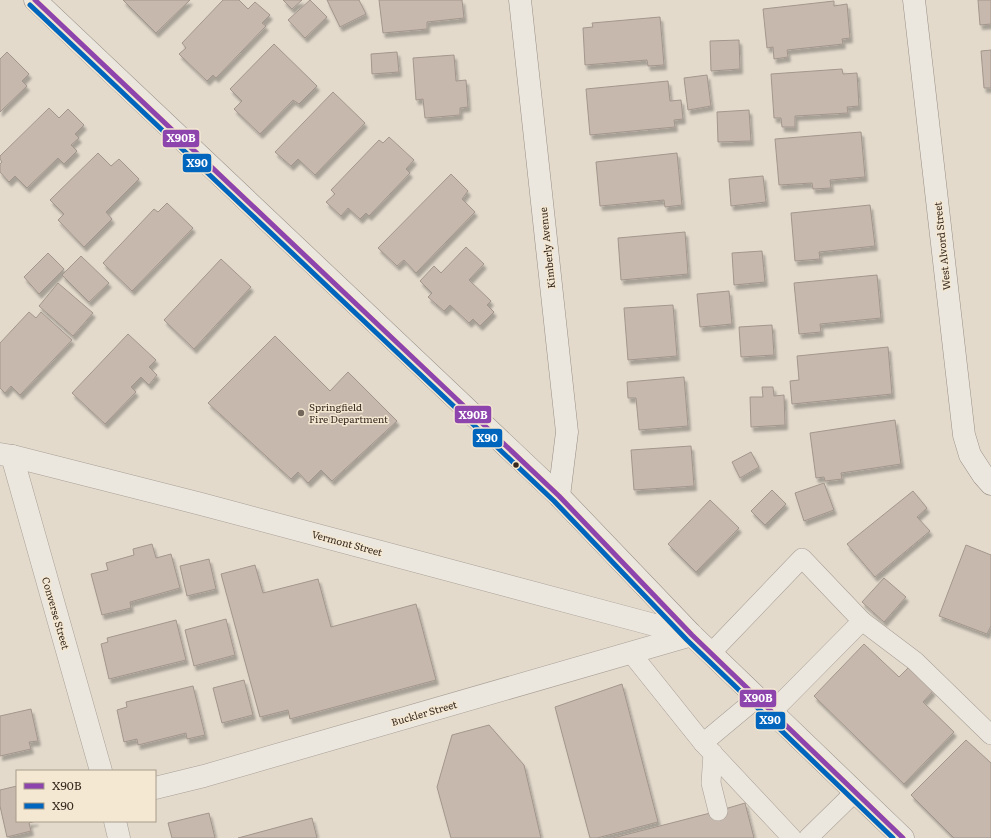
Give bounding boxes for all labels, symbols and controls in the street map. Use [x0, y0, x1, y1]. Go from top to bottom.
line badge: X90B [162, 129, 200, 148]
text: X90B [166, 129, 196, 145]
line badge: X90 [182, 153, 212, 173]
text: X90 [186, 154, 208, 170]
street label: West Alvord Street [929, 201, 954, 291]
street label: Kimberly Avenue [535, 207, 558, 290]
place label: Springfield Fire Department [309, 399, 388, 426]
line badge: X90B [454, 405, 492, 424]
text: X90B [458, 406, 488, 422]
marker: Springfield Fire Department [296, 408, 306, 418]
line badge: X90 [472, 428, 503, 448]
text: X90 [476, 429, 498, 445]
unlabelled marker [511, 460, 521, 470]
street label: Vermont Street [310, 526, 384, 559]
street label: Converse Street [39, 575, 74, 651]
line badge: X90B [739, 689, 777, 708]
text: X90B [743, 689, 773, 705]
street label: Buckler Street [389, 696, 458, 729]
line badge: X90 [755, 711, 786, 730]
text: X90 [759, 711, 781, 727]
legend [16, 770, 156, 822]
text: X90B [52, 776, 82, 794]
text: X90 [52, 796, 74, 814]

